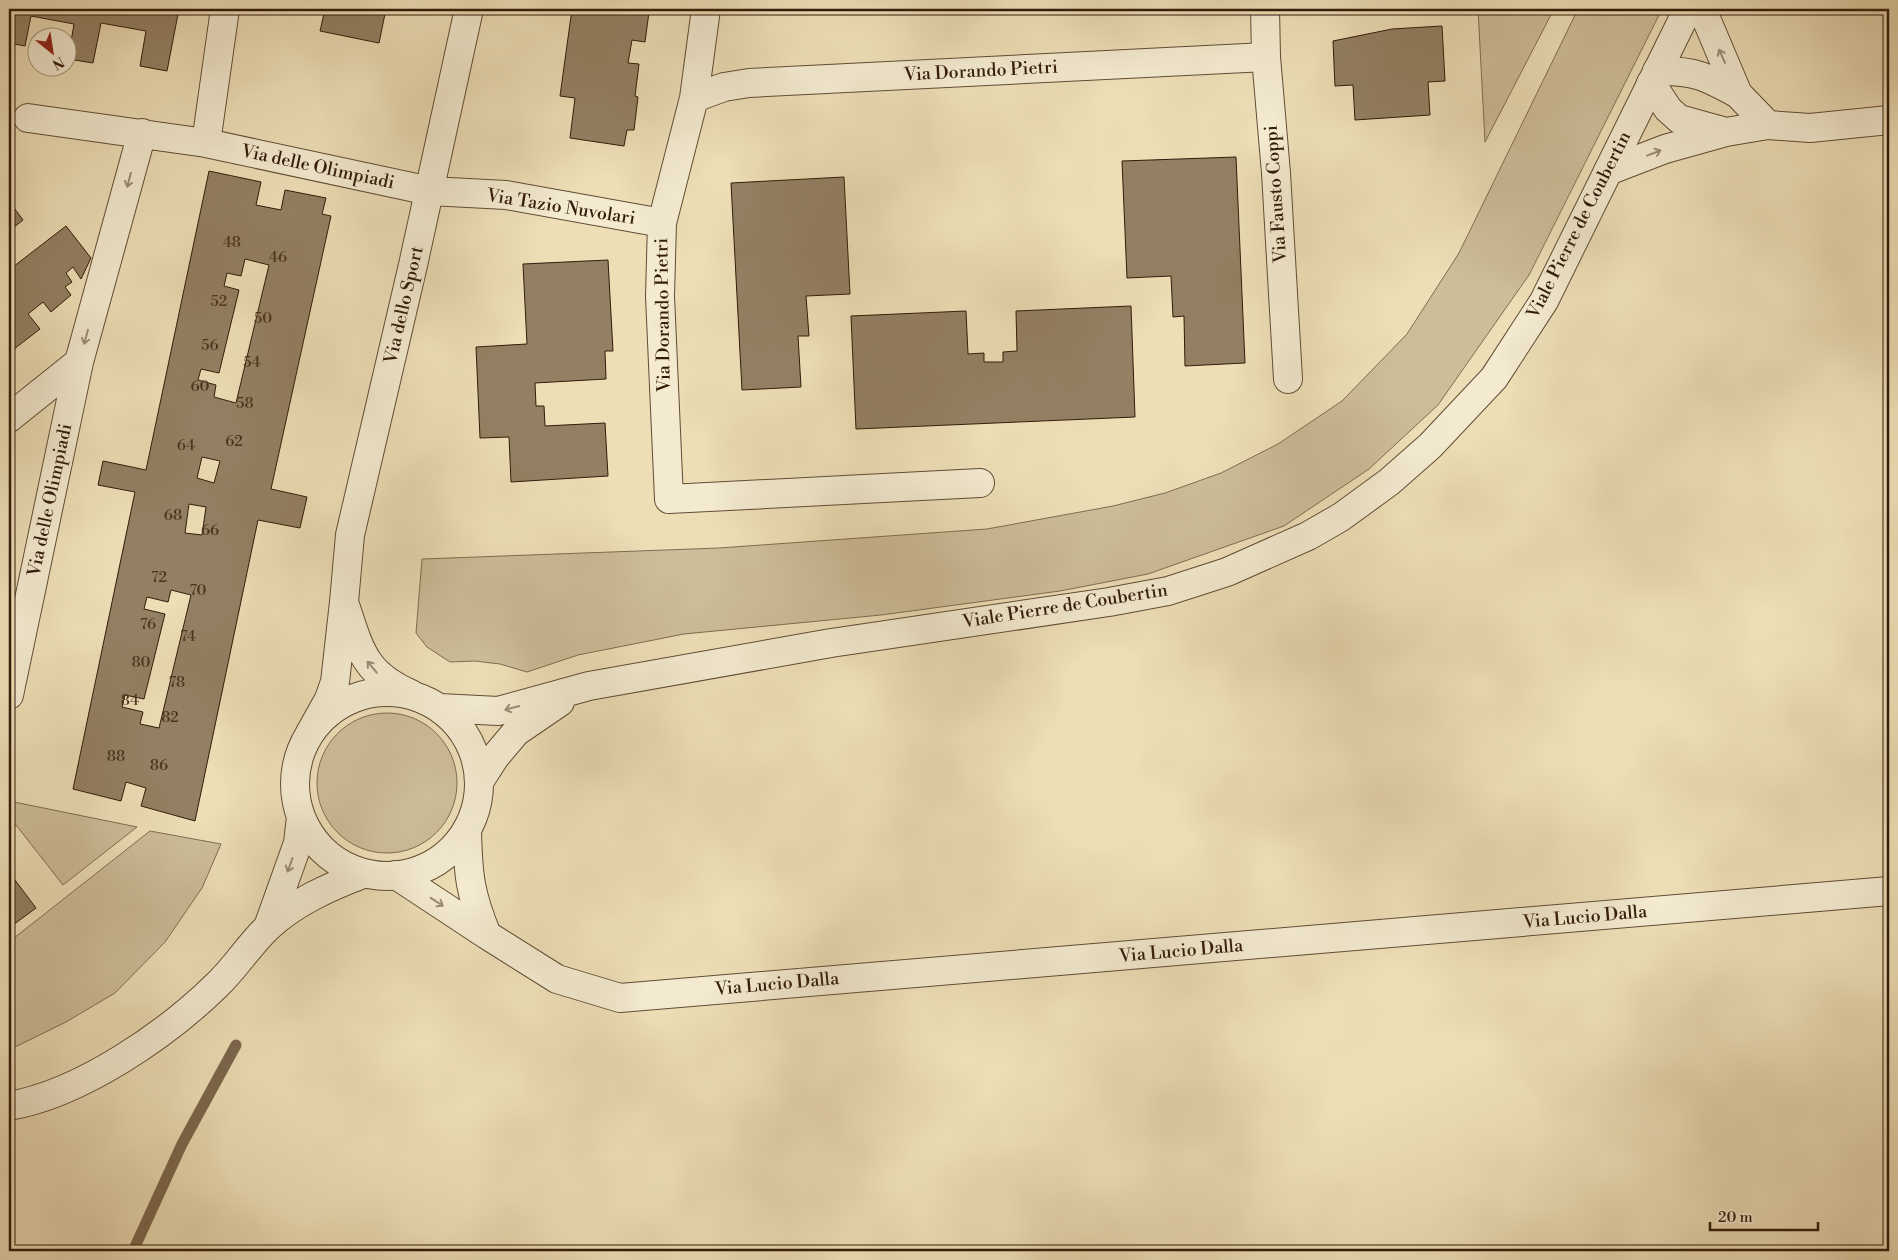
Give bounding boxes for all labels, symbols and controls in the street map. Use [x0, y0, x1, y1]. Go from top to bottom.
north arrow [28, 28, 78, 78]
one-way arrow [1716, 49, 1726, 64]
text: N [49, 52, 67, 73]
street label: Via Dorando Pietri [902, 55, 1059, 87]
street label: Via Fausto Coppi [1260, 124, 1292, 265]
street label: Viale Pierre de Coubertin [1521, 127, 1636, 323]
street label: Via delle Olimpiadi [238, 139, 397, 194]
one-way arrow [1645, 148, 1661, 157]
one-way arrow [123, 172, 133, 188]
street label: Via Tazio Nuvolari [484, 184, 637, 230]
house number: 48 [223, 233, 241, 252]
street label: Via Dorando Pietri [650, 238, 676, 393]
street label: Via dello Sport [379, 243, 429, 367]
house number: 46 [269, 248, 287, 267]
house number: 52 [211, 292, 227, 311]
house number: 50 [254, 309, 272, 328]
one-way arrow [80, 328, 90, 344]
house number: 56 [201, 336, 219, 355]
house number: 54 [243, 353, 261, 372]
house number: 60 [190, 377, 210, 396]
house number: 58 [236, 394, 254, 413]
street label: Via delle Olimpiadi [22, 421, 77, 580]
house number: 62 [225, 432, 243, 451]
house number: 64 [177, 436, 195, 455]
house number: 68 [164, 506, 182, 525]
house number: 66 [201, 521, 219, 540]
house number: 72 [151, 568, 167, 587]
street label: Viale Pierre de Coubertin [960, 578, 1169, 634]
house number: 70 [189, 581, 207, 600]
house number: 76 [140, 615, 156, 634]
house number: 74 [180, 627, 196, 646]
house number: 80 [131, 653, 151, 672]
one-way arrow [366, 660, 377, 673]
house number: 78 [169, 673, 185, 692]
house number: 84 [121, 691, 139, 710]
one-way arrow [504, 703, 520, 713]
house number: 82 [161, 708, 179, 727]
house number: 88 [107, 747, 125, 766]
house number: 86 [150, 756, 168, 775]
one-way arrow [285, 856, 294, 872]
one-way arrow [429, 897, 443, 907]
street label: Via Lucio Dalla [1521, 900, 1649, 934]
street label: Via Lucio Dalla [1117, 934, 1245, 968]
street label: Via Lucio Dalla [713, 967, 841, 1001]
scale bar [1710, 1200, 1818, 1232]
text: 20 m [1718, 1208, 1753, 1227]

